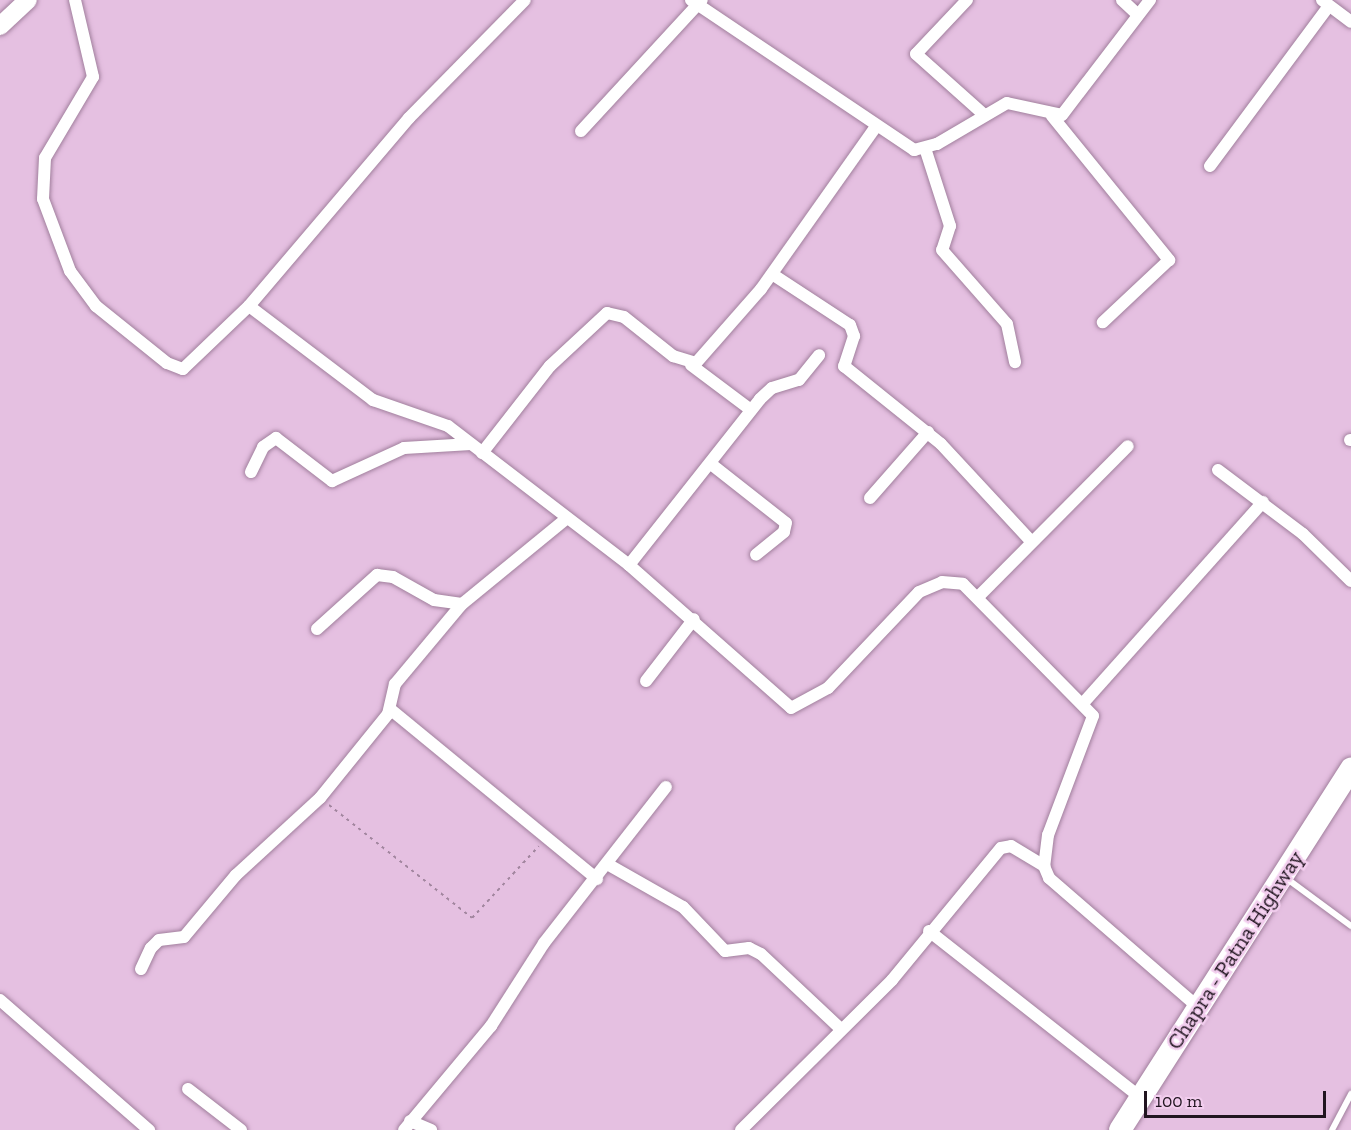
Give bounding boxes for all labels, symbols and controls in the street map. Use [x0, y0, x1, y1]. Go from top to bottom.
street label: Chapra - Patna Highway [1161, 846, 1309, 1054]
scale bar [1147, 1079, 1328, 1117]
text: 100 m [1155, 1090, 1202, 1112]

